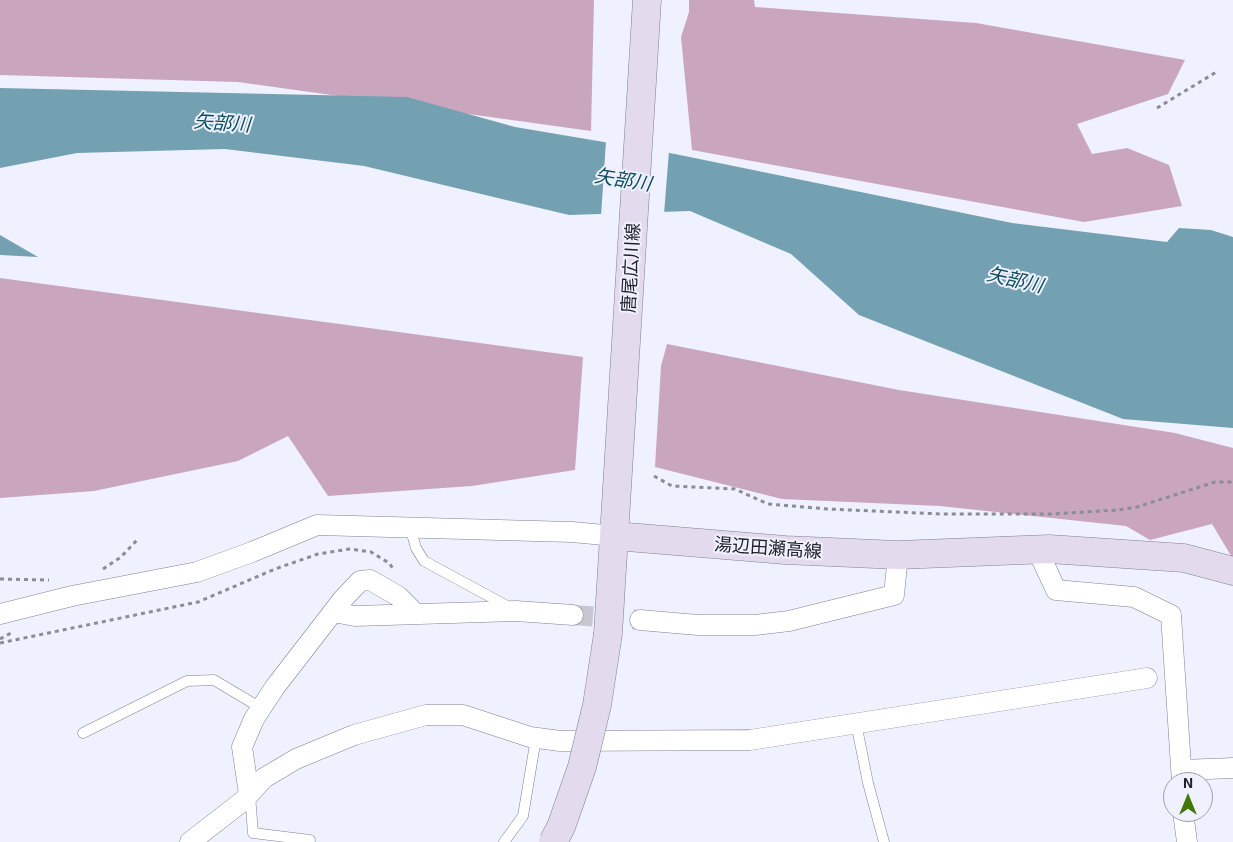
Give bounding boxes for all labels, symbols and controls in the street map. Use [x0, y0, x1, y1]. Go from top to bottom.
water label: 矢部川 [193, 110, 251, 136]
water label: 矢部川 [593, 164, 653, 196]
street label: 唐尾広川線 [618, 222, 644, 314]
water label: 矢部川 [985, 262, 1045, 298]
street label: 湯辺田瀬高線 [713, 533, 823, 563]
north arrow [1163, 772, 1213, 822]
text: N [1183, 774, 1193, 791]

